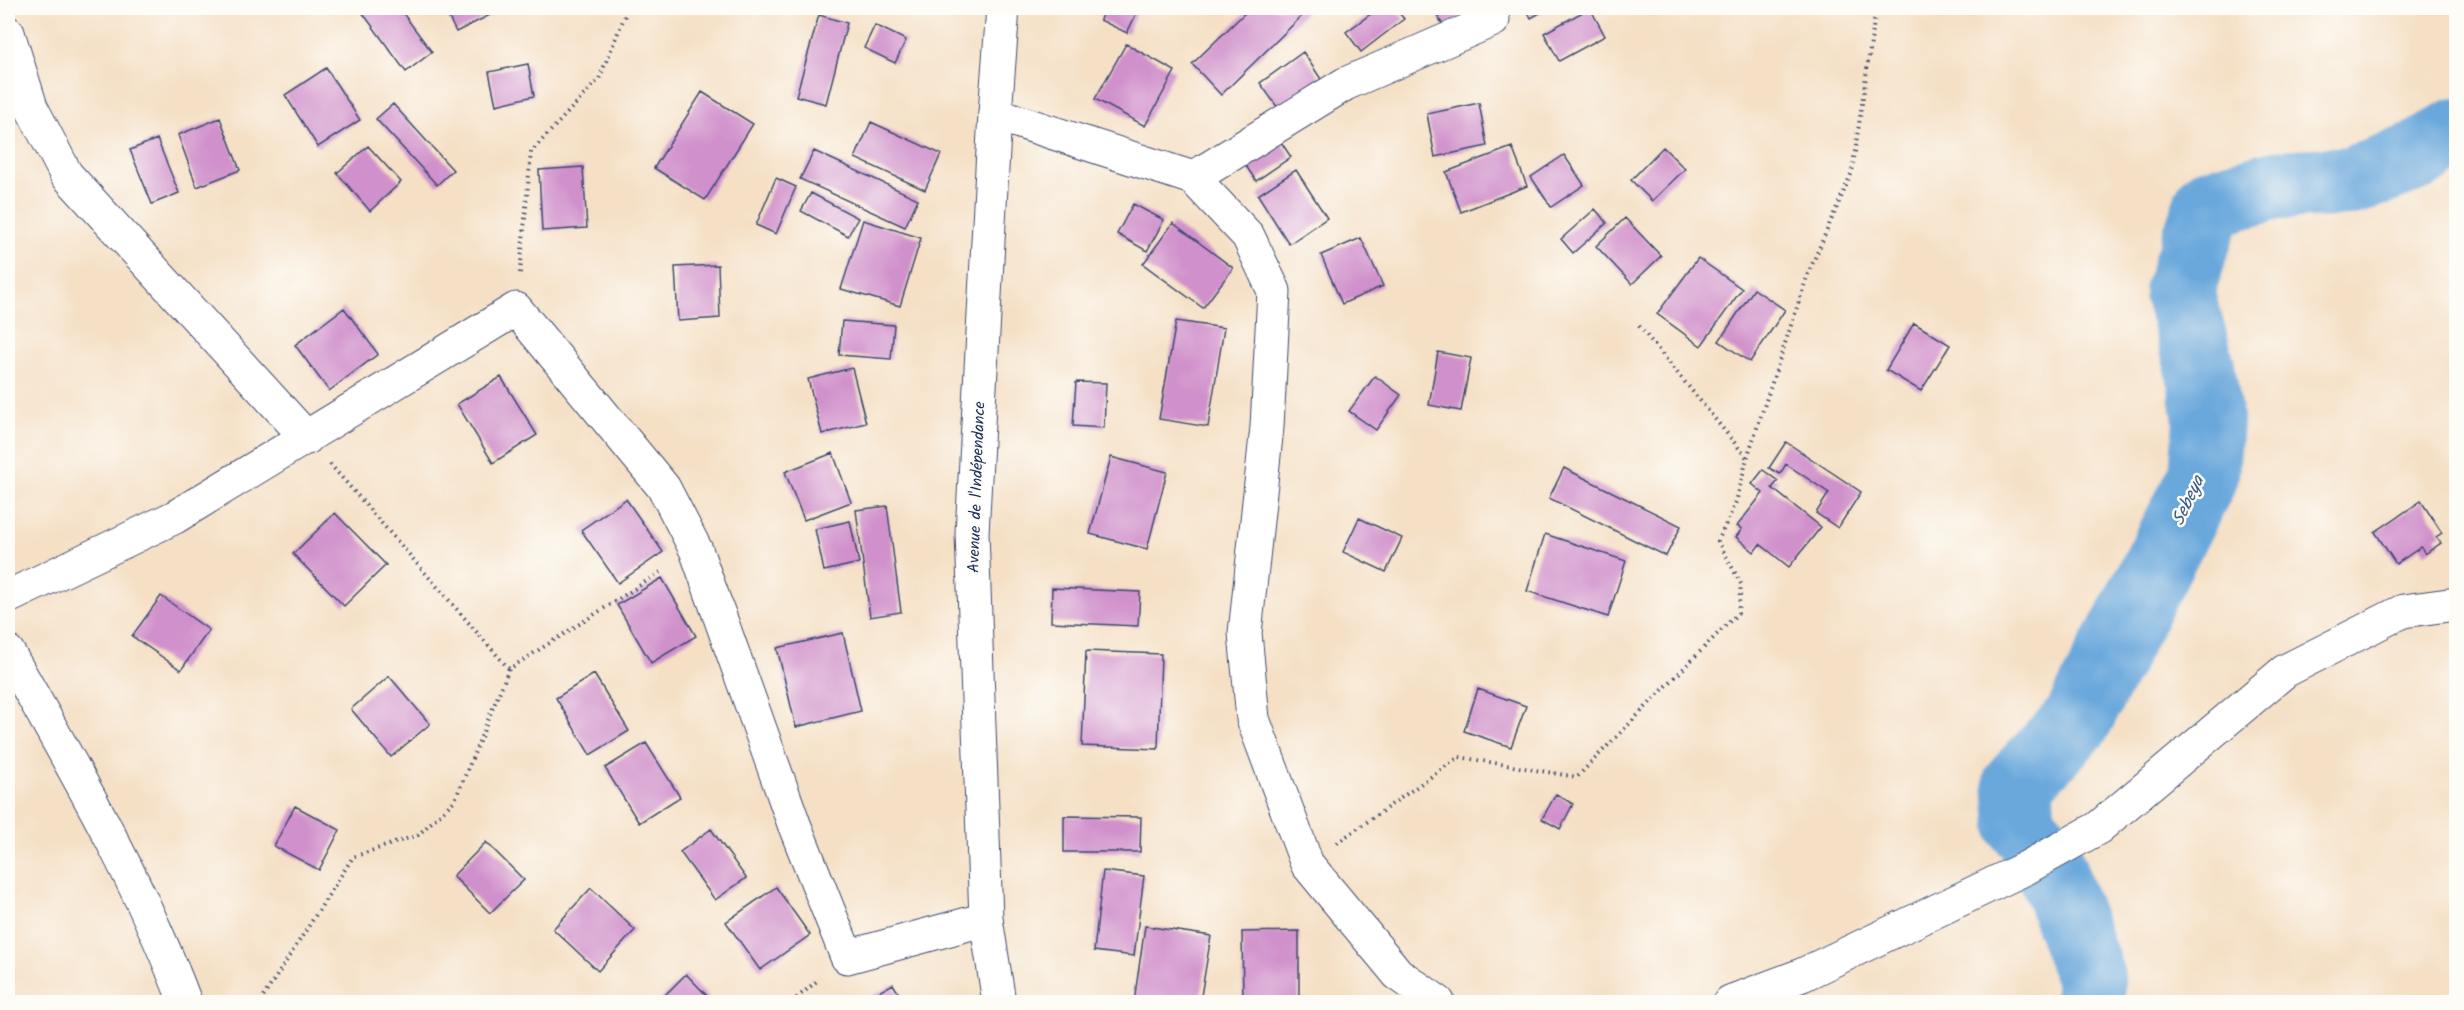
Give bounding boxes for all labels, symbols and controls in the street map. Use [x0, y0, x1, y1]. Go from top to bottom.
street label: Avenue de l'Indépendance [962, 401, 992, 573]
water label: Sebeya [2165, 470, 2214, 531]

